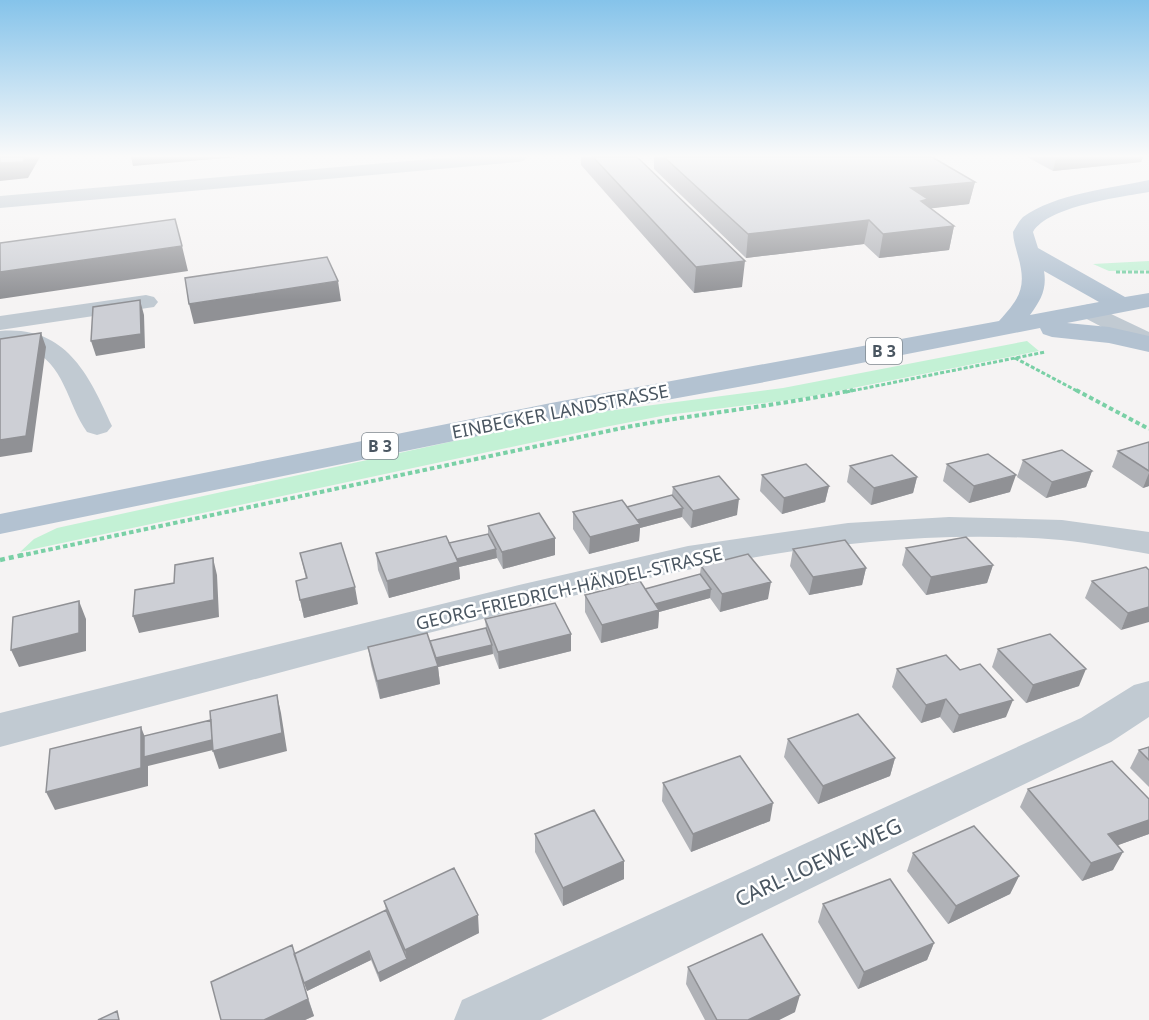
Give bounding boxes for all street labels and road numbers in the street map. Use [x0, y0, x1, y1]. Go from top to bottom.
road number: B 3 [866, 338, 902, 364]
street label: EINBECKER LANDSTRASSE [450, 378, 670, 444]
road number: B 3 [362, 433, 398, 459]
street label: GEORG-FRIEDRICH-HÄNDEL-STRASSE [413, 541, 725, 635]
street label: CARL-LOEWE-WEG [730, 811, 906, 913]

